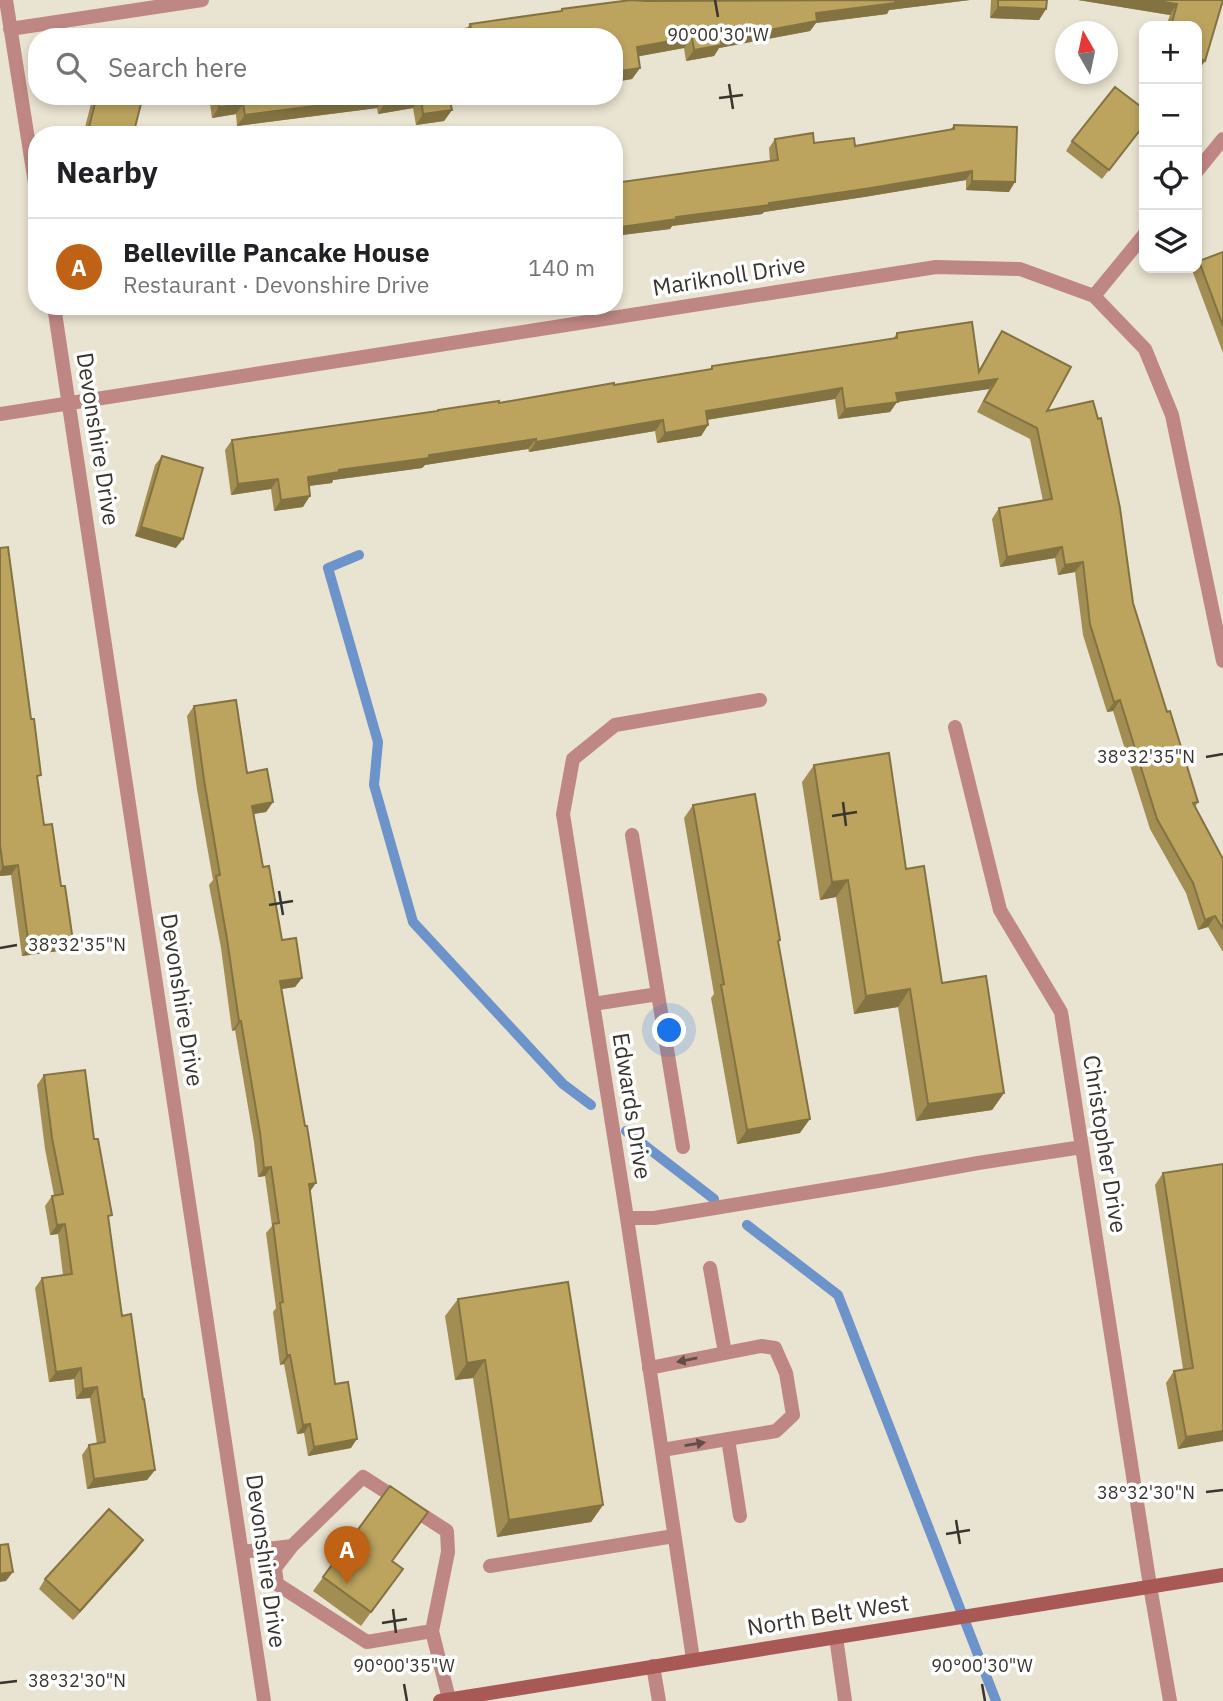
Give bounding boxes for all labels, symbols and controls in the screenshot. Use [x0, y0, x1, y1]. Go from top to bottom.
north arrow [1055, 21, 1118, 84]
map controls [1139, 21, 1202, 273]
button: + [1139, 21, 1202, 84]
text: 90°00'30"W [667, 23, 769, 46]
search box [28, 28, 623, 105]
icon: search [52, 48, 90, 86]
text: Search here [108, 50, 247, 84]
button: − [1139, 84, 1202, 147]
button: locate [1139, 147, 1202, 210]
text: Nearby [56, 152, 158, 191]
button: layers [1139, 210, 1202, 273]
text: Belleville Pancake House [123, 235, 430, 269]
street label: Mariknoll Drive [650, 248, 807, 302]
text: A [71, 252, 87, 282]
text: 140 m [528, 252, 595, 282]
text: Restaurant · Devonshire Drive [123, 269, 429, 299]
street label: Devonshire Drive [71, 350, 127, 527]
text: 38°32'35"N [1097, 745, 1195, 768]
street label: Devonshire Drive [155, 911, 211, 1088]
text: 38°32'35"N [28, 933, 126, 956]
your location [652, 1013, 686, 1047]
street label: Edwards Drive [607, 1030, 659, 1181]
street label: Christopher Drive [1077, 1053, 1135, 1235]
one-way arrow [676, 1355, 698, 1366]
one-way arrow [684, 1438, 706, 1449]
street label: Devonshire Drive [240, 1472, 294, 1649]
text: 38°32'30"N [1097, 1481, 1195, 1504]
pin: A [324, 1526, 370, 1584]
street label: North Belt West [745, 1586, 911, 1642]
text: 90°00'35"W [353, 1654, 455, 1677]
text: 90°00'30"W [931, 1654, 1033, 1677]
text: 38°32'30"N [28, 1669, 126, 1692]

